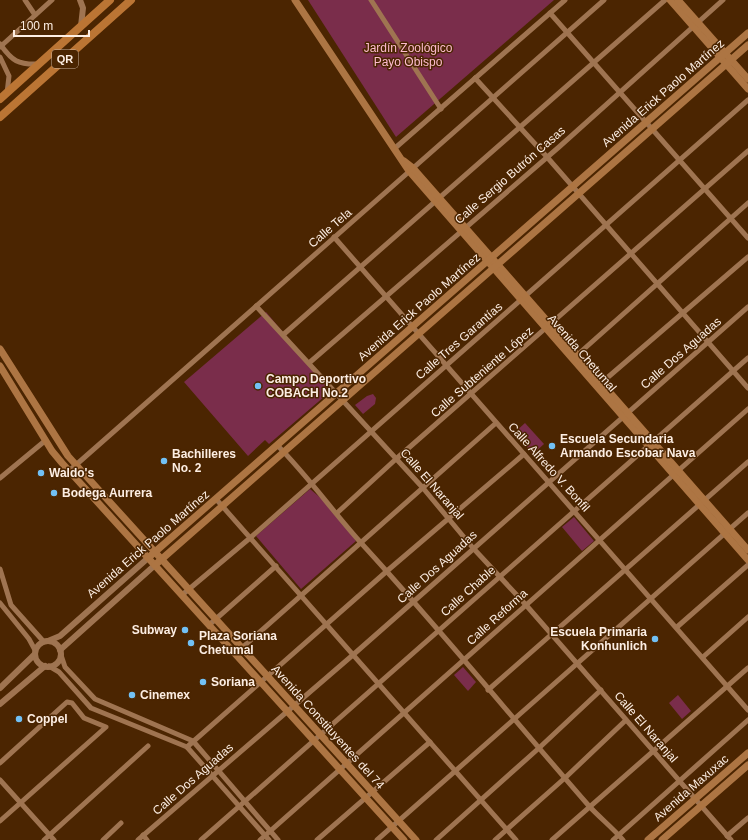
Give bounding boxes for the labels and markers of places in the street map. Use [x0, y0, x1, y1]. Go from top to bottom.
place label: Campo Deportivo COBACH No.2 [266, 372, 366, 400]
marker: Campo Deportivo COBACH No.2 [253, 381, 263, 391]
place label: Escuela Secundaria Armando Escobar Nava [560, 432, 696, 460]
marker: Escuela Secundaria Armando Escobar Nava [547, 441, 557, 451]
place label: Bachilleres No. 2 [172, 447, 236, 475]
marker: Bachilleres No. 2 [159, 456, 169, 466]
place label: Waldo's [49, 466, 94, 480]
marker: Waldo's [36, 468, 46, 478]
place label: Bodega Aurrera [62, 486, 153, 500]
marker: Bodega Aurrera [49, 488, 59, 498]
place label: Subway [132, 623, 177, 637]
marker: Subway [180, 625, 190, 635]
place label: Escuela Primaria Konhunlich [550, 625, 647, 653]
place label: Plaza Soriana Chetumal [199, 629, 277, 657]
marker: Escuela Primaria Konhunlich [650, 634, 660, 644]
marker: Plaza Soriana Chetumal [186, 638, 196, 648]
place label: Soriana [211, 675, 255, 689]
marker: Soriana [198, 677, 208, 687]
place label: Cinemex [140, 688, 190, 702]
marker: Cinemex [127, 690, 137, 700]
place label: Coppel [27, 712, 68, 726]
marker: Coppel [14, 714, 24, 724]

